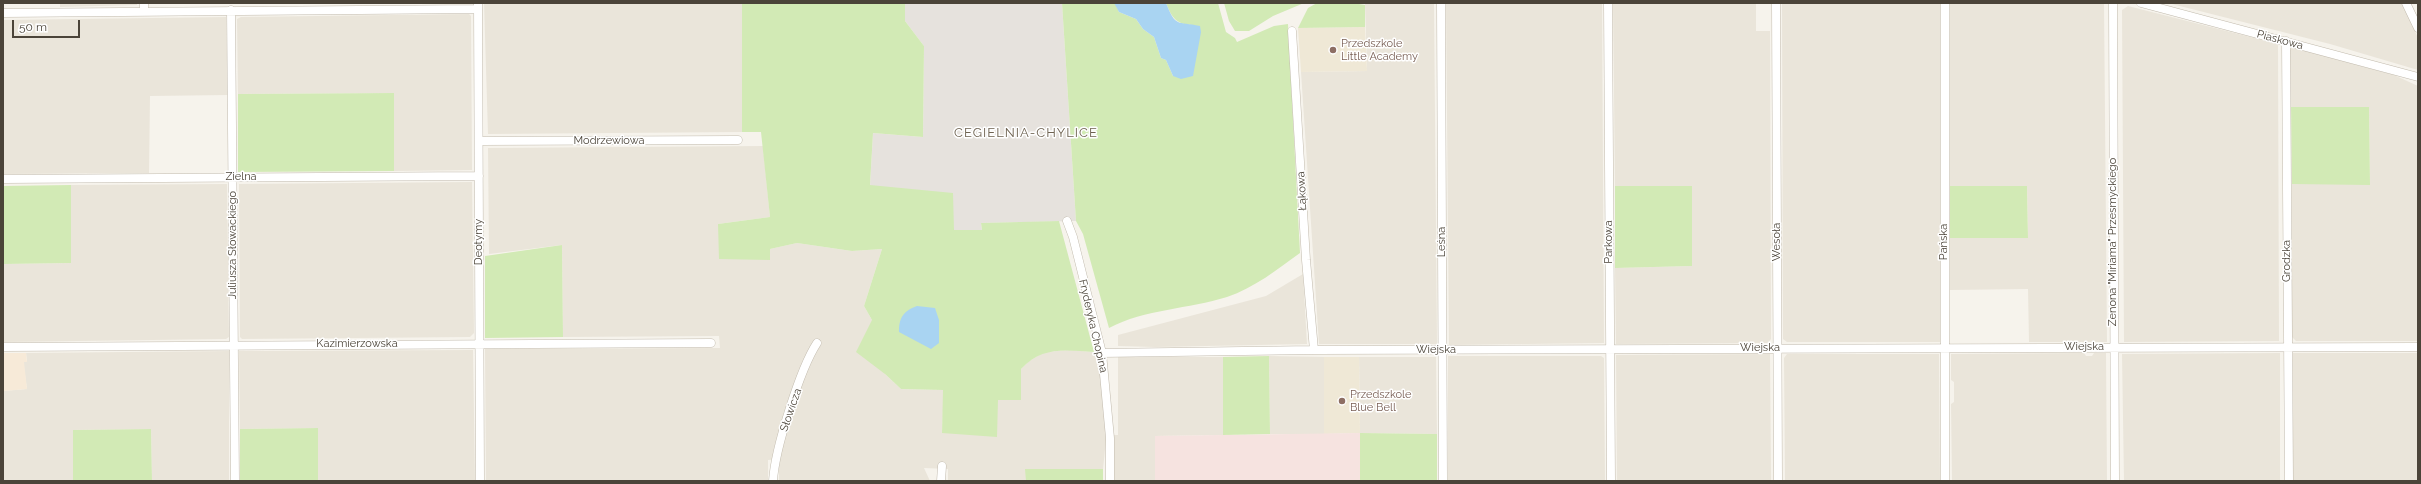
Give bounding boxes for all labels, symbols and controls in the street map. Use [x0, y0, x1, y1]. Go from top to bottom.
scale bar [14, 12, 82, 38]
text: 50 m [19, 20, 47, 34]
street label: Piaskowa [2255, 28, 2305, 52]
place label: Przedszkole Little Academy [1341, 37, 1418, 63]
marker: Przedszkole Little Academy [1328, 45, 1338, 55]
district label: CEGIELNIA-CHYLICE [954, 125, 1098, 141]
street label: Modrzewiowa [574, 134, 644, 148]
street label: Zenona "Miriama" Przesmyckiego [2106, 158, 2120, 326]
street label: Zielna [225, 170, 257, 184]
street label: Łąkowa [1294, 171, 1310, 211]
street label: Juliusza Słowackiego [226, 191, 240, 299]
street label: Deotymy [472, 219, 486, 265]
street label: Parkowa [1602, 220, 1616, 264]
street label: Wesoła [1770, 223, 1784, 261]
street label: Pańska [1937, 224, 1951, 260]
street label: Leśna [1435, 227, 1449, 257]
street label: Grodzka [2280, 240, 2294, 282]
street label: Fryderyka Chopina [1076, 278, 1110, 374]
street label: Kazimierzowska [316, 337, 398, 351]
street label: Wiejska [2064, 340, 2104, 354]
street label: Wiejska [1740, 341, 1780, 355]
street label: Wiejska [1416, 343, 1456, 357]
street label: Słowicza [777, 387, 805, 433]
place label: Przedszkole Blue Bell [1350, 388, 1412, 414]
marker: Przedszkole Blue Bell [1337, 396, 1347, 406]

